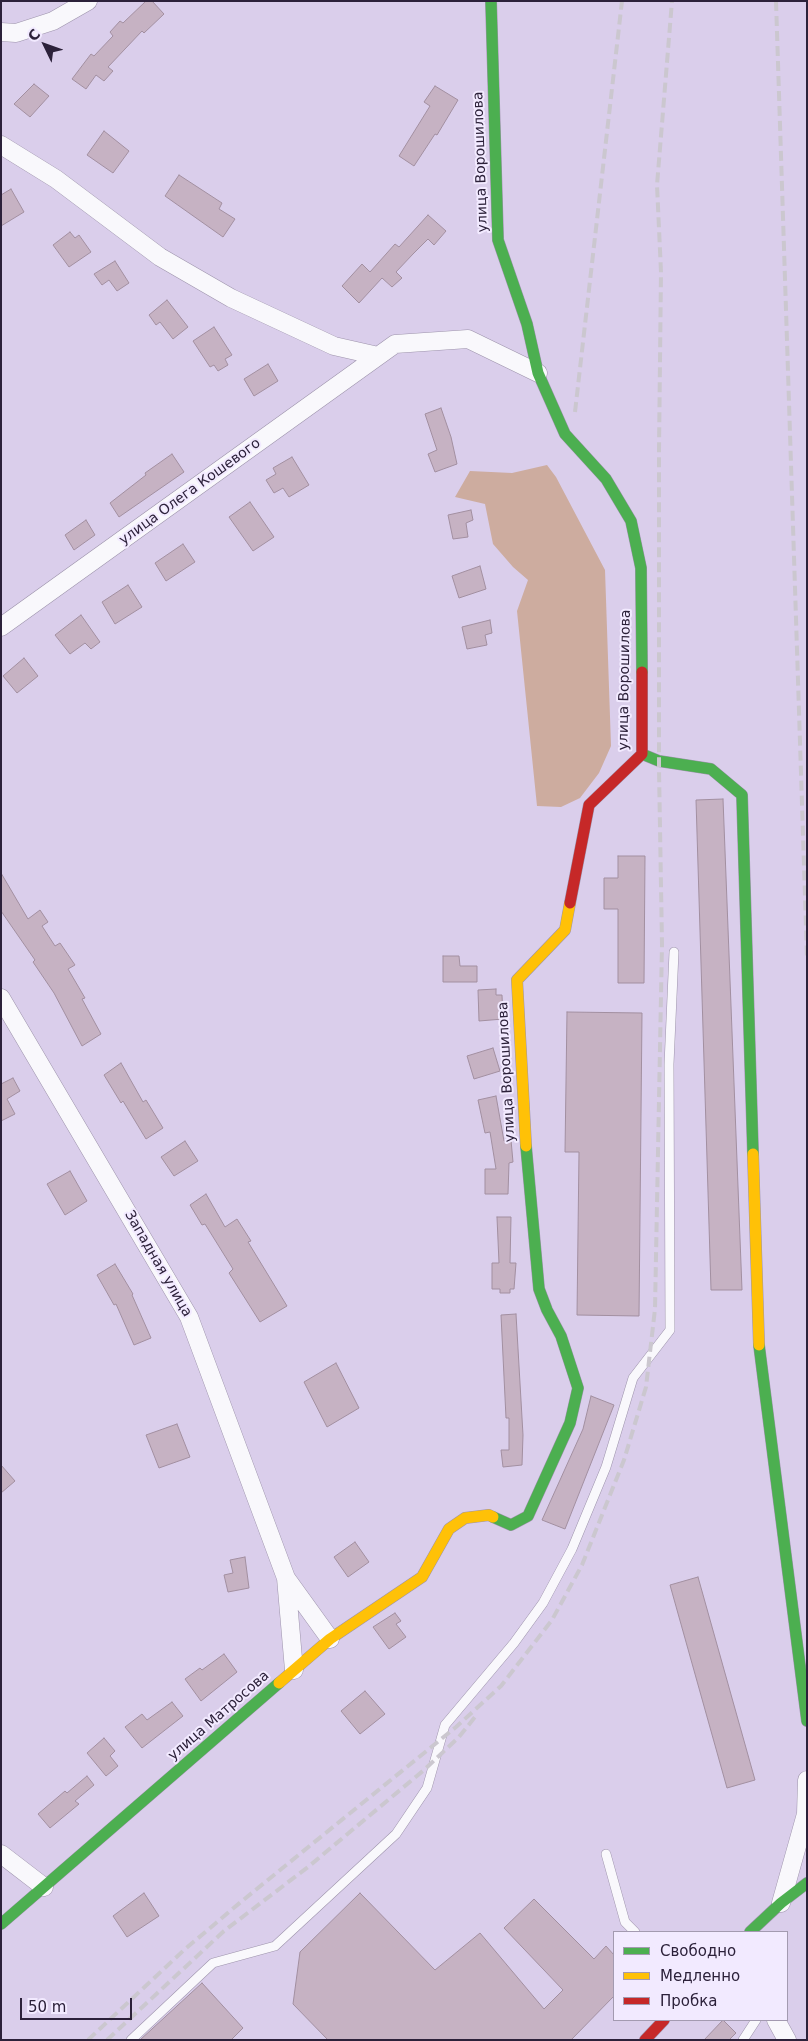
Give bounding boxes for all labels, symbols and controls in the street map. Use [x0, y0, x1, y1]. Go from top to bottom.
north arrow [20, 20, 70, 70]
text: С [24, 26, 43, 44]
street label: улица Ворошилова [470, 91, 492, 233]
street label: улица Олега Кошевого [116, 435, 264, 549]
street label: улица Ворошилова [615, 609, 635, 751]
street label: улица Ворошилова [495, 1001, 519, 1143]
street label: Западная улица [121, 1208, 195, 1320]
street label: улица Матросова [165, 1668, 273, 1764]
legend [613, 1931, 788, 2021]
text: Свободно [660, 1942, 736, 1960]
text: Медленно [660, 1967, 740, 1985]
scale bar [22, 1988, 135, 2020]
text: Пробка [660, 1992, 717, 2010]
text: 50 m [28, 1998, 66, 2016]

